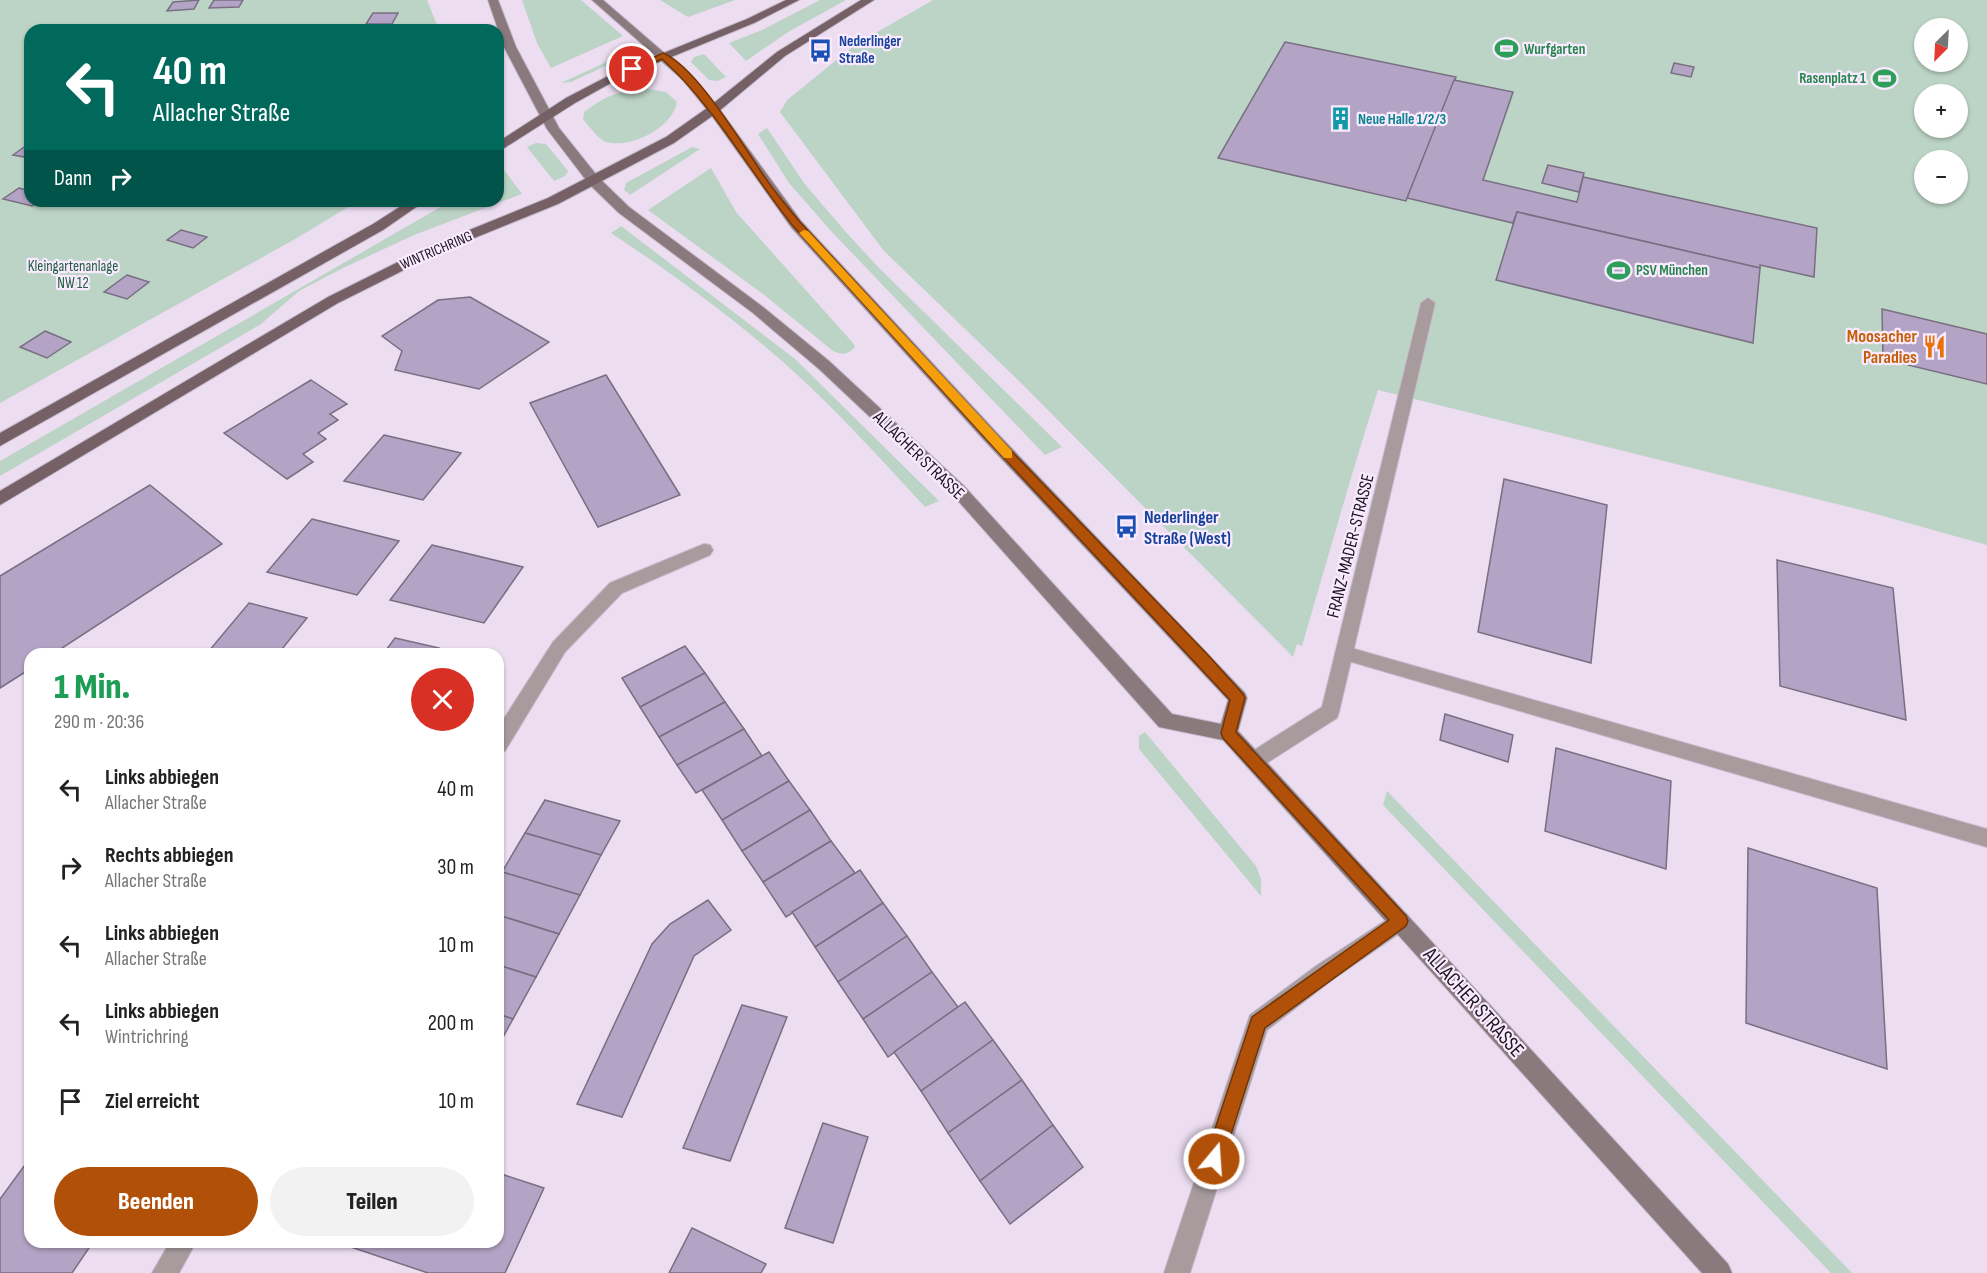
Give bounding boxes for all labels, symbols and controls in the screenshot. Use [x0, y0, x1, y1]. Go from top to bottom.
north arrow [1914, 18, 1968, 72]
map controls [1914, 18, 1968, 204]
place label: Nederlinger Straße [839, 32, 902, 68]
sports icon: Wurfgarten [1493, 36, 1519, 62]
bus stop icon: Nederlinger Straße [808, 37, 834, 63]
place label: Wurfgarten [1524, 40, 1585, 59]
pin [606, 43, 657, 94]
text: 40 m [153, 46, 227, 97]
icon: left [54, 48, 132, 126]
icon: arrive [615, 52, 648, 85]
sports icon: Rasenplatz 1 [1871, 65, 1897, 91]
place label: Rasenplatz 1 [1799, 69, 1866, 88]
button: + [1914, 84, 1968, 138]
text: Allacher Straße [153, 97, 290, 129]
building icon: Neue Halle 1/2/3 [1327, 106, 1353, 132]
place label: Neue Halle 1/2/3 [1358, 110, 1447, 129]
button: − [1914, 150, 1968, 204]
icon: right [104, 162, 137, 195]
text: Dann [54, 165, 92, 192]
street label: WINTRICHRING [397, 227, 475, 274]
park label: Kleingartenanlage NW 12 [28, 257, 118, 293]
sports icon: PSV München [1605, 257, 1631, 283]
place label: PSV München [1636, 261, 1708, 280]
place label: Moosacher Paradies [1847, 326, 1917, 368]
restaurant icon: Moosacher Paradies [1922, 333, 1948, 359]
street label: ALLACHER STRASSE [868, 406, 969, 504]
street label: FRANZ-MADER-STRASSE [1322, 472, 1379, 620]
place label: Nederlinger Straße (West) [1144, 507, 1231, 549]
bus stop icon: Nederlinger Straße (West) [1113, 514, 1139, 540]
text: 1 Min. [54, 666, 130, 709]
button: close [411, 668, 474, 731]
text: 290 m · 20:36 [54, 710, 144, 734]
text: Links abbiegen [105, 764, 219, 791]
icon: left [54, 773, 87, 806]
text: 40 m [437, 776, 474, 803]
text: Allacher Straße [105, 791, 207, 815]
text: Rechts abbiegen [105, 842, 234, 869]
icon: right [54, 851, 87, 884]
text: 30 m [437, 854, 474, 881]
text: Allacher Straße [105, 869, 207, 893]
text: Links abbiegen [105, 920, 219, 947]
icon: left [54, 929, 87, 962]
text: 10 m [439, 932, 474, 959]
street label: ALLACHER STRASSE [1417, 942, 1529, 1062]
text: Allacher Straße [105, 947, 207, 971]
text: Links abbiegen [105, 998, 219, 1025]
icon: left [54, 1007, 87, 1040]
text: 200 m [428, 1010, 474, 1037]
text: Wintrichring [105, 1025, 189, 1049]
icon: arrive [54, 1085, 87, 1118]
text: Ziel erreicht [105, 1088, 200, 1115]
text: 10 m [439, 1088, 474, 1115]
position arrow [1182, 1127, 1246, 1191]
button: Beenden [54, 1167, 258, 1236]
button: Teilen [270, 1167, 474, 1236]

